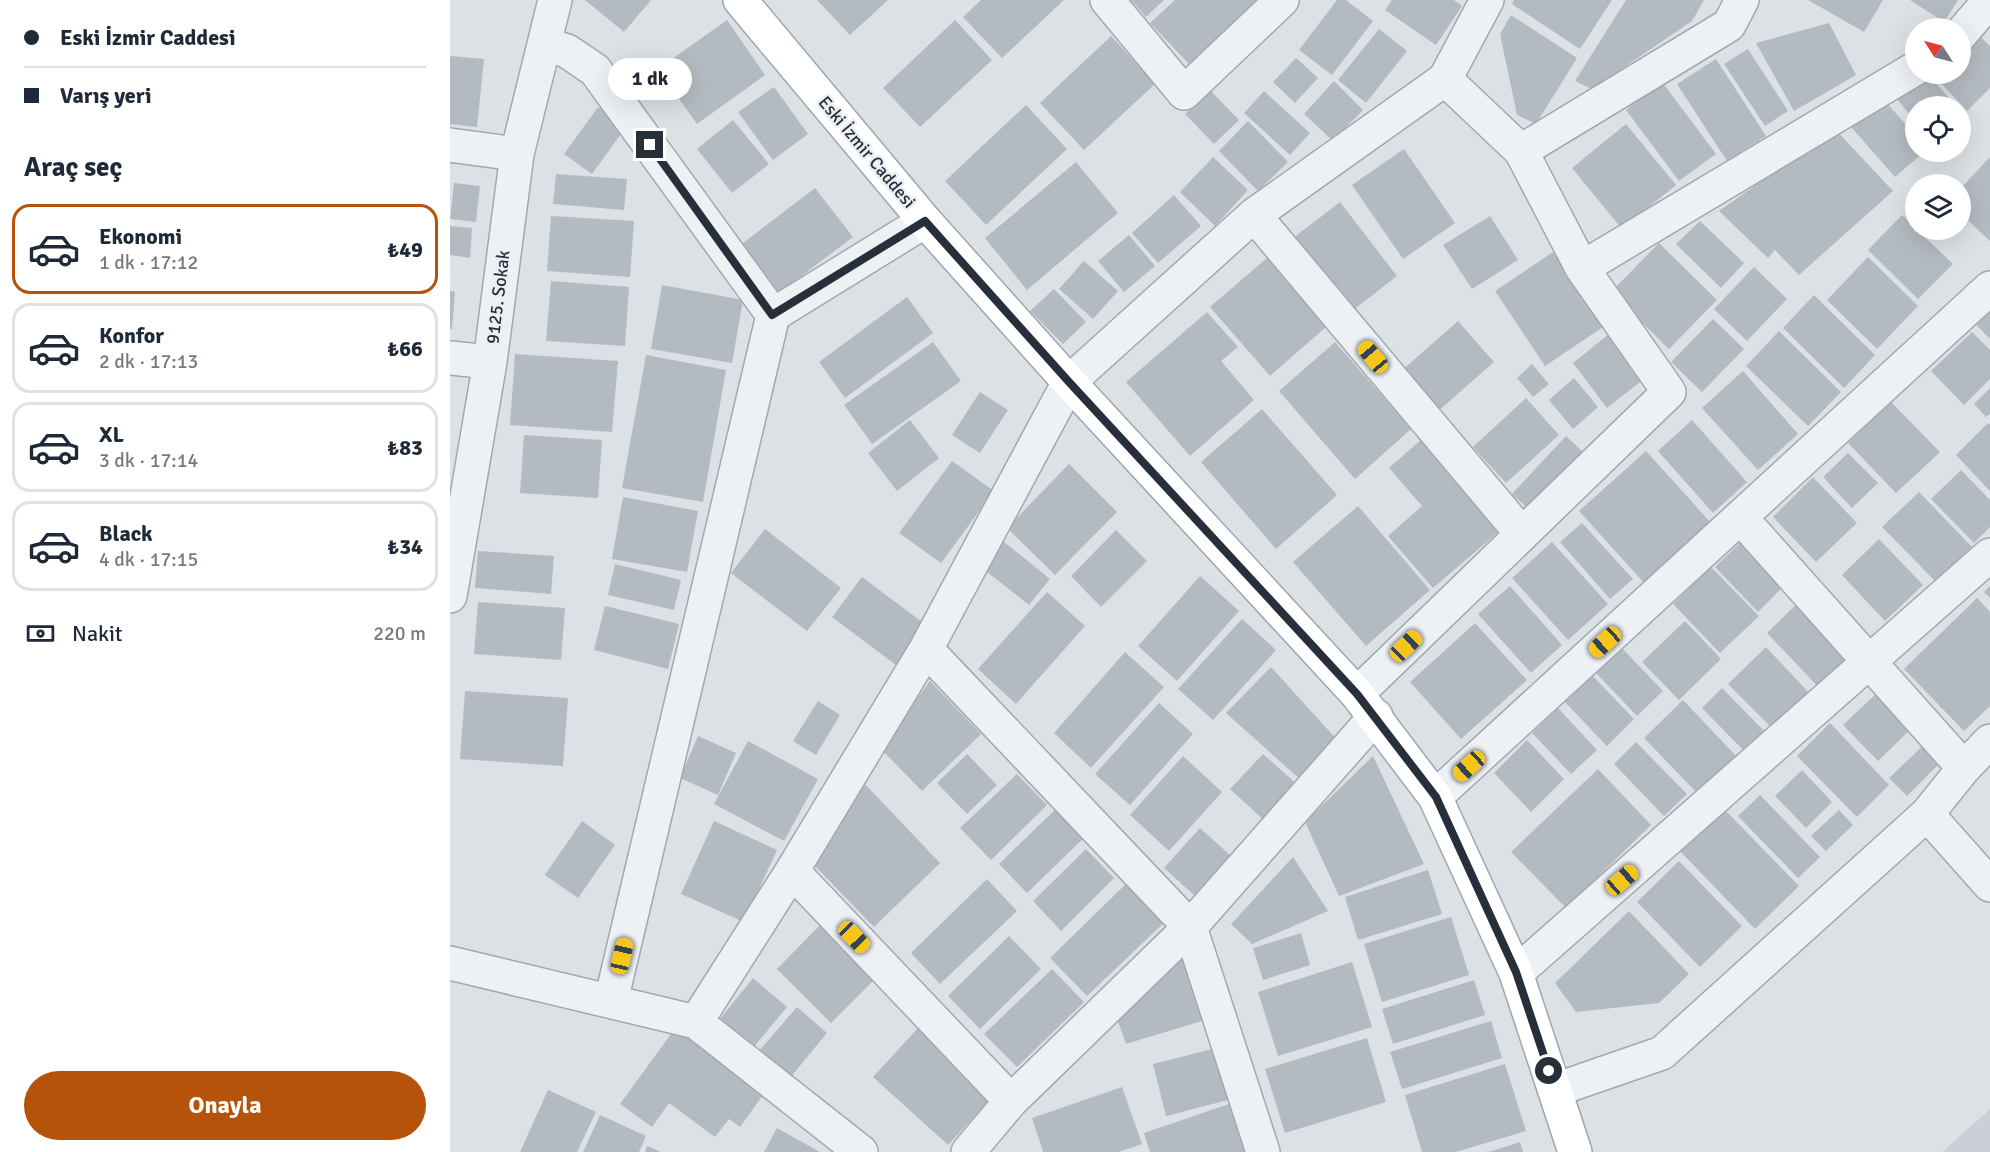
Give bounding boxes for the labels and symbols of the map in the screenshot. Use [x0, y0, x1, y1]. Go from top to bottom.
north arrow [1905, 18, 1971, 84]
callout: 1 dk [608, 58, 692, 100]
street label: Eski İzmir Caddesi [814, 91, 920, 213]
route end [636, 131, 663, 158]
street label: 9125. Sokak [481, 249, 515, 345]
car [1355, 337, 1391, 377]
car [1586, 623, 1624, 661]
car [1387, 627, 1425, 665]
car [1450, 747, 1488, 785]
car [1603, 861, 1641, 899]
car [835, 918, 873, 956]
car [609, 936, 635, 976]
route start [1535, 1057, 1562, 1084]

